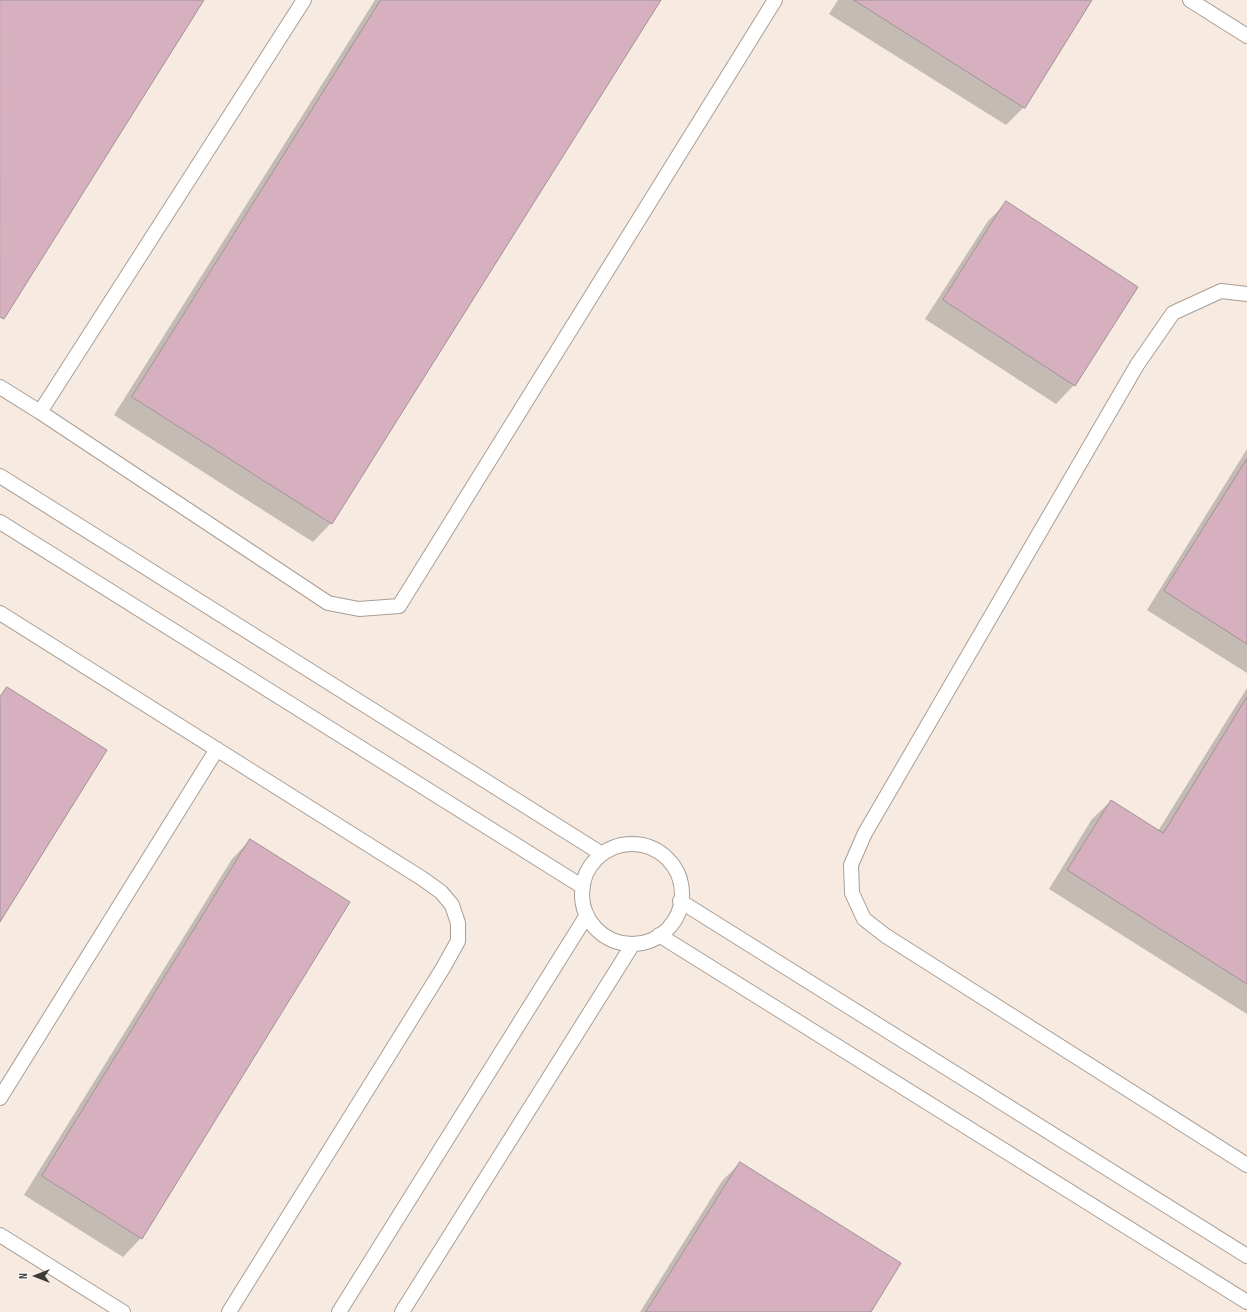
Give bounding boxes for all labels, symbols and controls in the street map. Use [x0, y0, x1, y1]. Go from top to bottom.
north arrow [16, 1256, 56, 1296]
text: N [17, 1273, 30, 1279]

